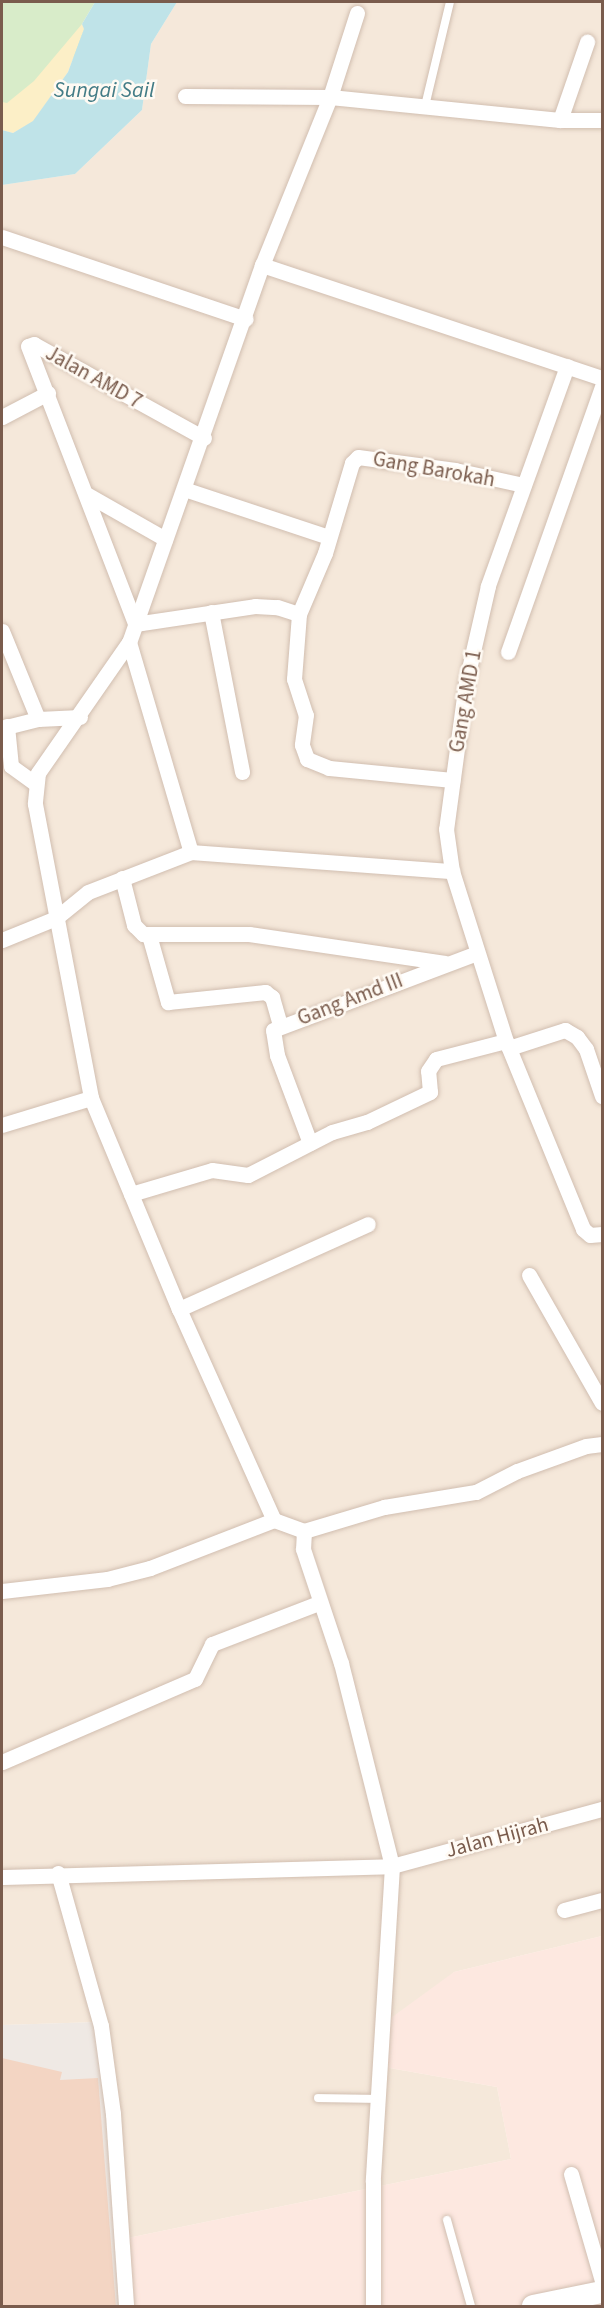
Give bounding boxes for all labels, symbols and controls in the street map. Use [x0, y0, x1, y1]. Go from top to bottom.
water label: Sungai Sail [54, 78, 154, 104]
street label: Jalan AMD 7 [41, 340, 147, 414]
street label: Gang Barokah [371, 446, 497, 492]
street label: Gang AMD 1 [444, 648, 486, 754]
street label: Gang Amd III [294, 967, 406, 1031]
street label: Jalan Hijrah [443, 1811, 551, 1863]

